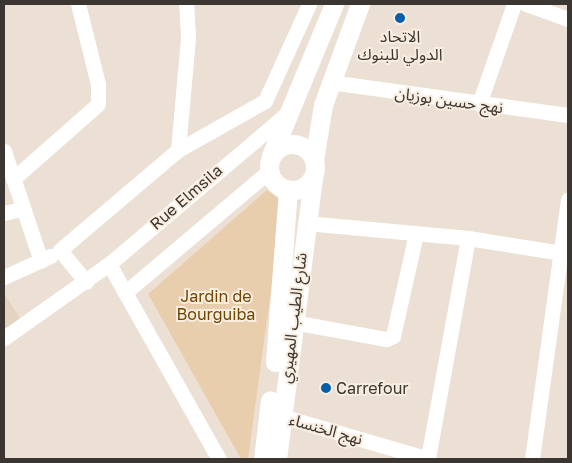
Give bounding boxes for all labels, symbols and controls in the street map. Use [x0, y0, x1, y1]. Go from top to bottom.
marker: الاتحاد الدولي للبنوك [394, 12, 406, 24]
place label: الاتحاد الدولي للبنوك [357, 26, 443, 64]
street label: نهج حسين بوزيان [394, 83, 504, 117]
street label: Rue Elmsila [146, 160, 226, 234]
street label: شارع الطيب المهيري [275, 251, 311, 385]
park label: Jardin de Bourguiba [177, 286, 255, 324]
place label: Carrefour [336, 378, 409, 398]
marker: Carrefour [320, 382, 332, 394]
street label: نهج الخنساء [287, 409, 365, 449]

